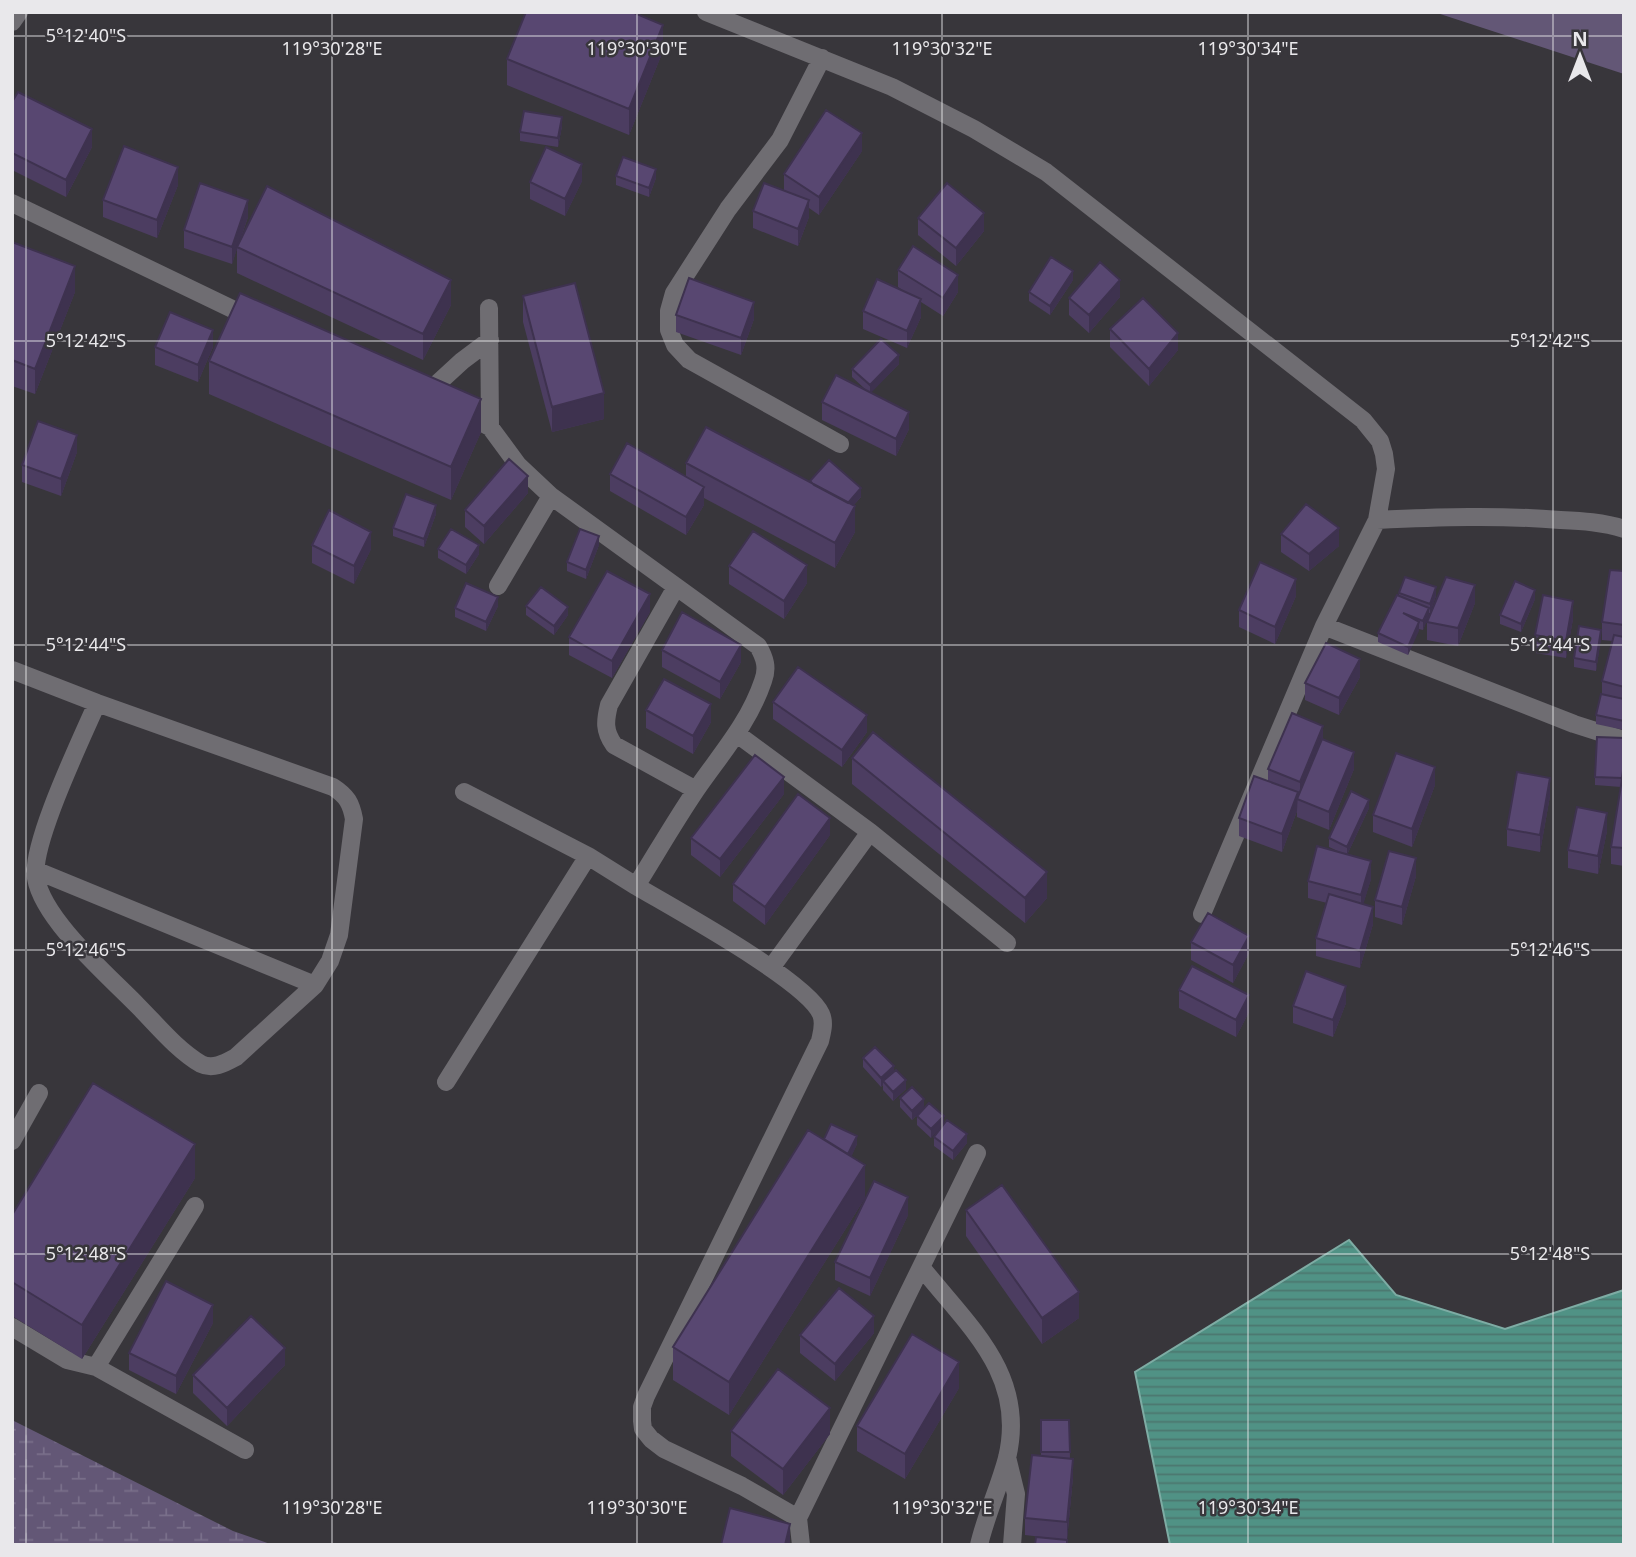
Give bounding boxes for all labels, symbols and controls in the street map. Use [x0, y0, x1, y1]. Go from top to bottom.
north arrow [1545, 21, 1615, 91]
text: 5°12'40"S [46, 23, 126, 47]
text: N [1572, 26, 1588, 52]
text: 119°30'28"E [281, 36, 383, 60]
text: 119°30'30"E [586, 36, 688, 60]
text: 119°30'32"E [891, 36, 993, 60]
text: 119°30'34"E [1197, 36, 1299, 60]
text: 5°12'42"S [46, 328, 126, 352]
text: 5°12'42"S [1510, 328, 1590, 352]
text: 5°12'44"S [46, 632, 126, 656]
text: 5°12'44"S [1510, 632, 1590, 656]
text: 5°12'46"S [46, 937, 126, 961]
text: 5°12'46"S [1510, 937, 1590, 961]
text: 5°12'48"S [46, 1241, 126, 1265]
text: 5°12'48"S [1510, 1241, 1590, 1265]
text: 119°30'28"E [281, 1495, 383, 1519]
text: 119°30'30"E [586, 1495, 688, 1519]
text: 119°30'32"E [891, 1495, 993, 1519]
text: 119°30'34"E [1197, 1495, 1299, 1519]

